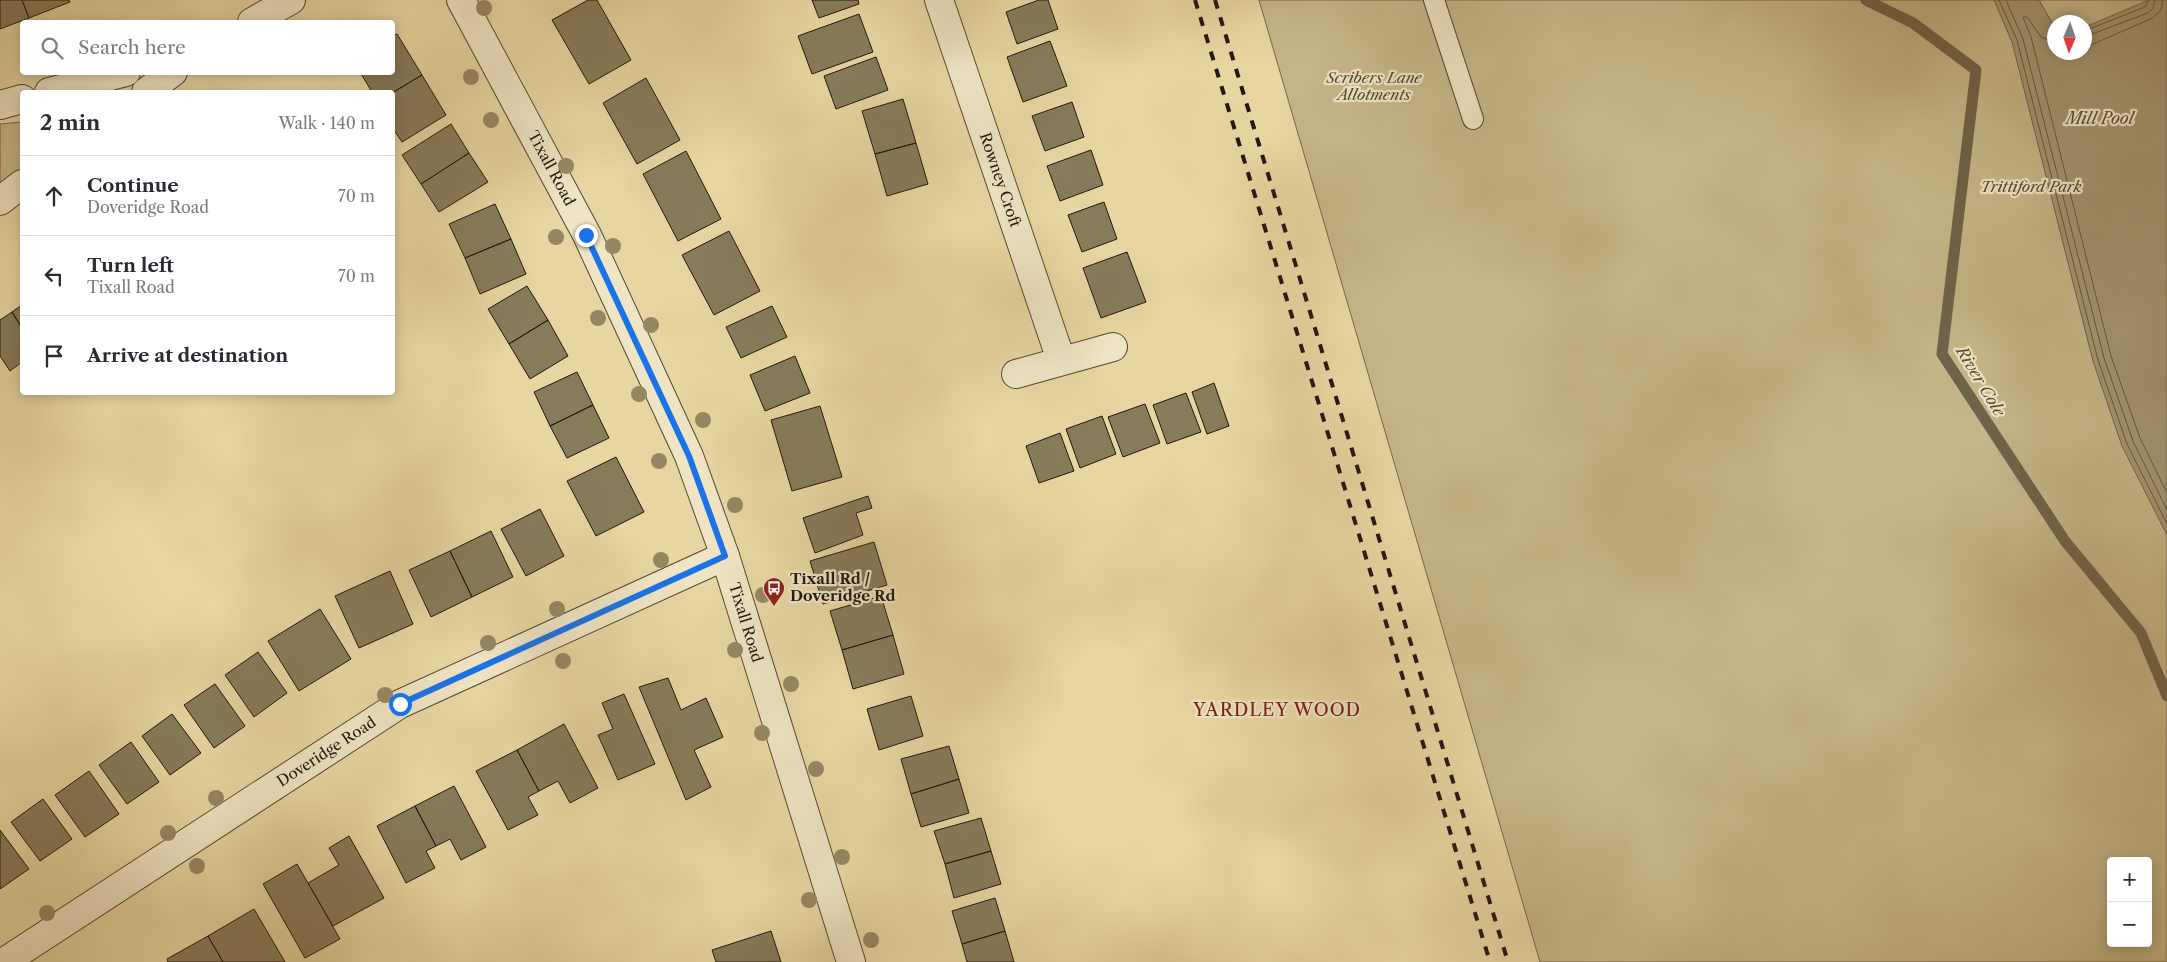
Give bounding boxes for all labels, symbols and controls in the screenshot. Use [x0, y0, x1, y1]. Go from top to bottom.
north arrow [2047, 15, 2092, 60]
search box [20, 20, 395, 75]
icon: search [38, 34, 66, 62]
text: Search here [78, 36, 186, 59]
park label: Scribers Lane Allotments [1325, 68, 1422, 104]
water label: Mill Pool [2064, 108, 2136, 128]
text: 2 min [40, 110, 100, 135]
text: Walk · 140 m [278, 113, 375, 133]
street label: Tixall Road [524, 127, 580, 209]
street label: Rowney Croft [976, 130, 1025, 230]
text: Continue [87, 174, 179, 197]
park label: Trittiford Park [1981, 177, 2082, 196]
icon: ahead [40, 182, 68, 210]
text: 70 m [338, 186, 375, 206]
text: Doveridge Road [87, 197, 209, 217]
route end [575, 224, 598, 247]
text: Turn left [87, 254, 174, 277]
icon: left [40, 262, 68, 290]
text: 70 m [338, 266, 375, 286]
text: Tixall Road [87, 277, 175, 297]
water label: River Cole [1951, 341, 2010, 421]
icon: arrive [40, 342, 68, 370]
text: Arrive at destination [87, 344, 288, 367]
place label: Tixall Rd / Doveridge Rd [790, 569, 895, 605]
bus stop icon: Tixall Rd / Doveridge Rd [762, 576, 786, 607]
street label: Tixall Road [725, 580, 767, 665]
route start [389, 693, 412, 716]
district label: YARDLEY WOOD [1192, 699, 1361, 721]
street label: Doveridge Road [273, 712, 379, 791]
map controls [2107, 857, 2152, 947]
button: + [2107, 857, 2152, 902]
button: − [2107, 902, 2152, 947]

